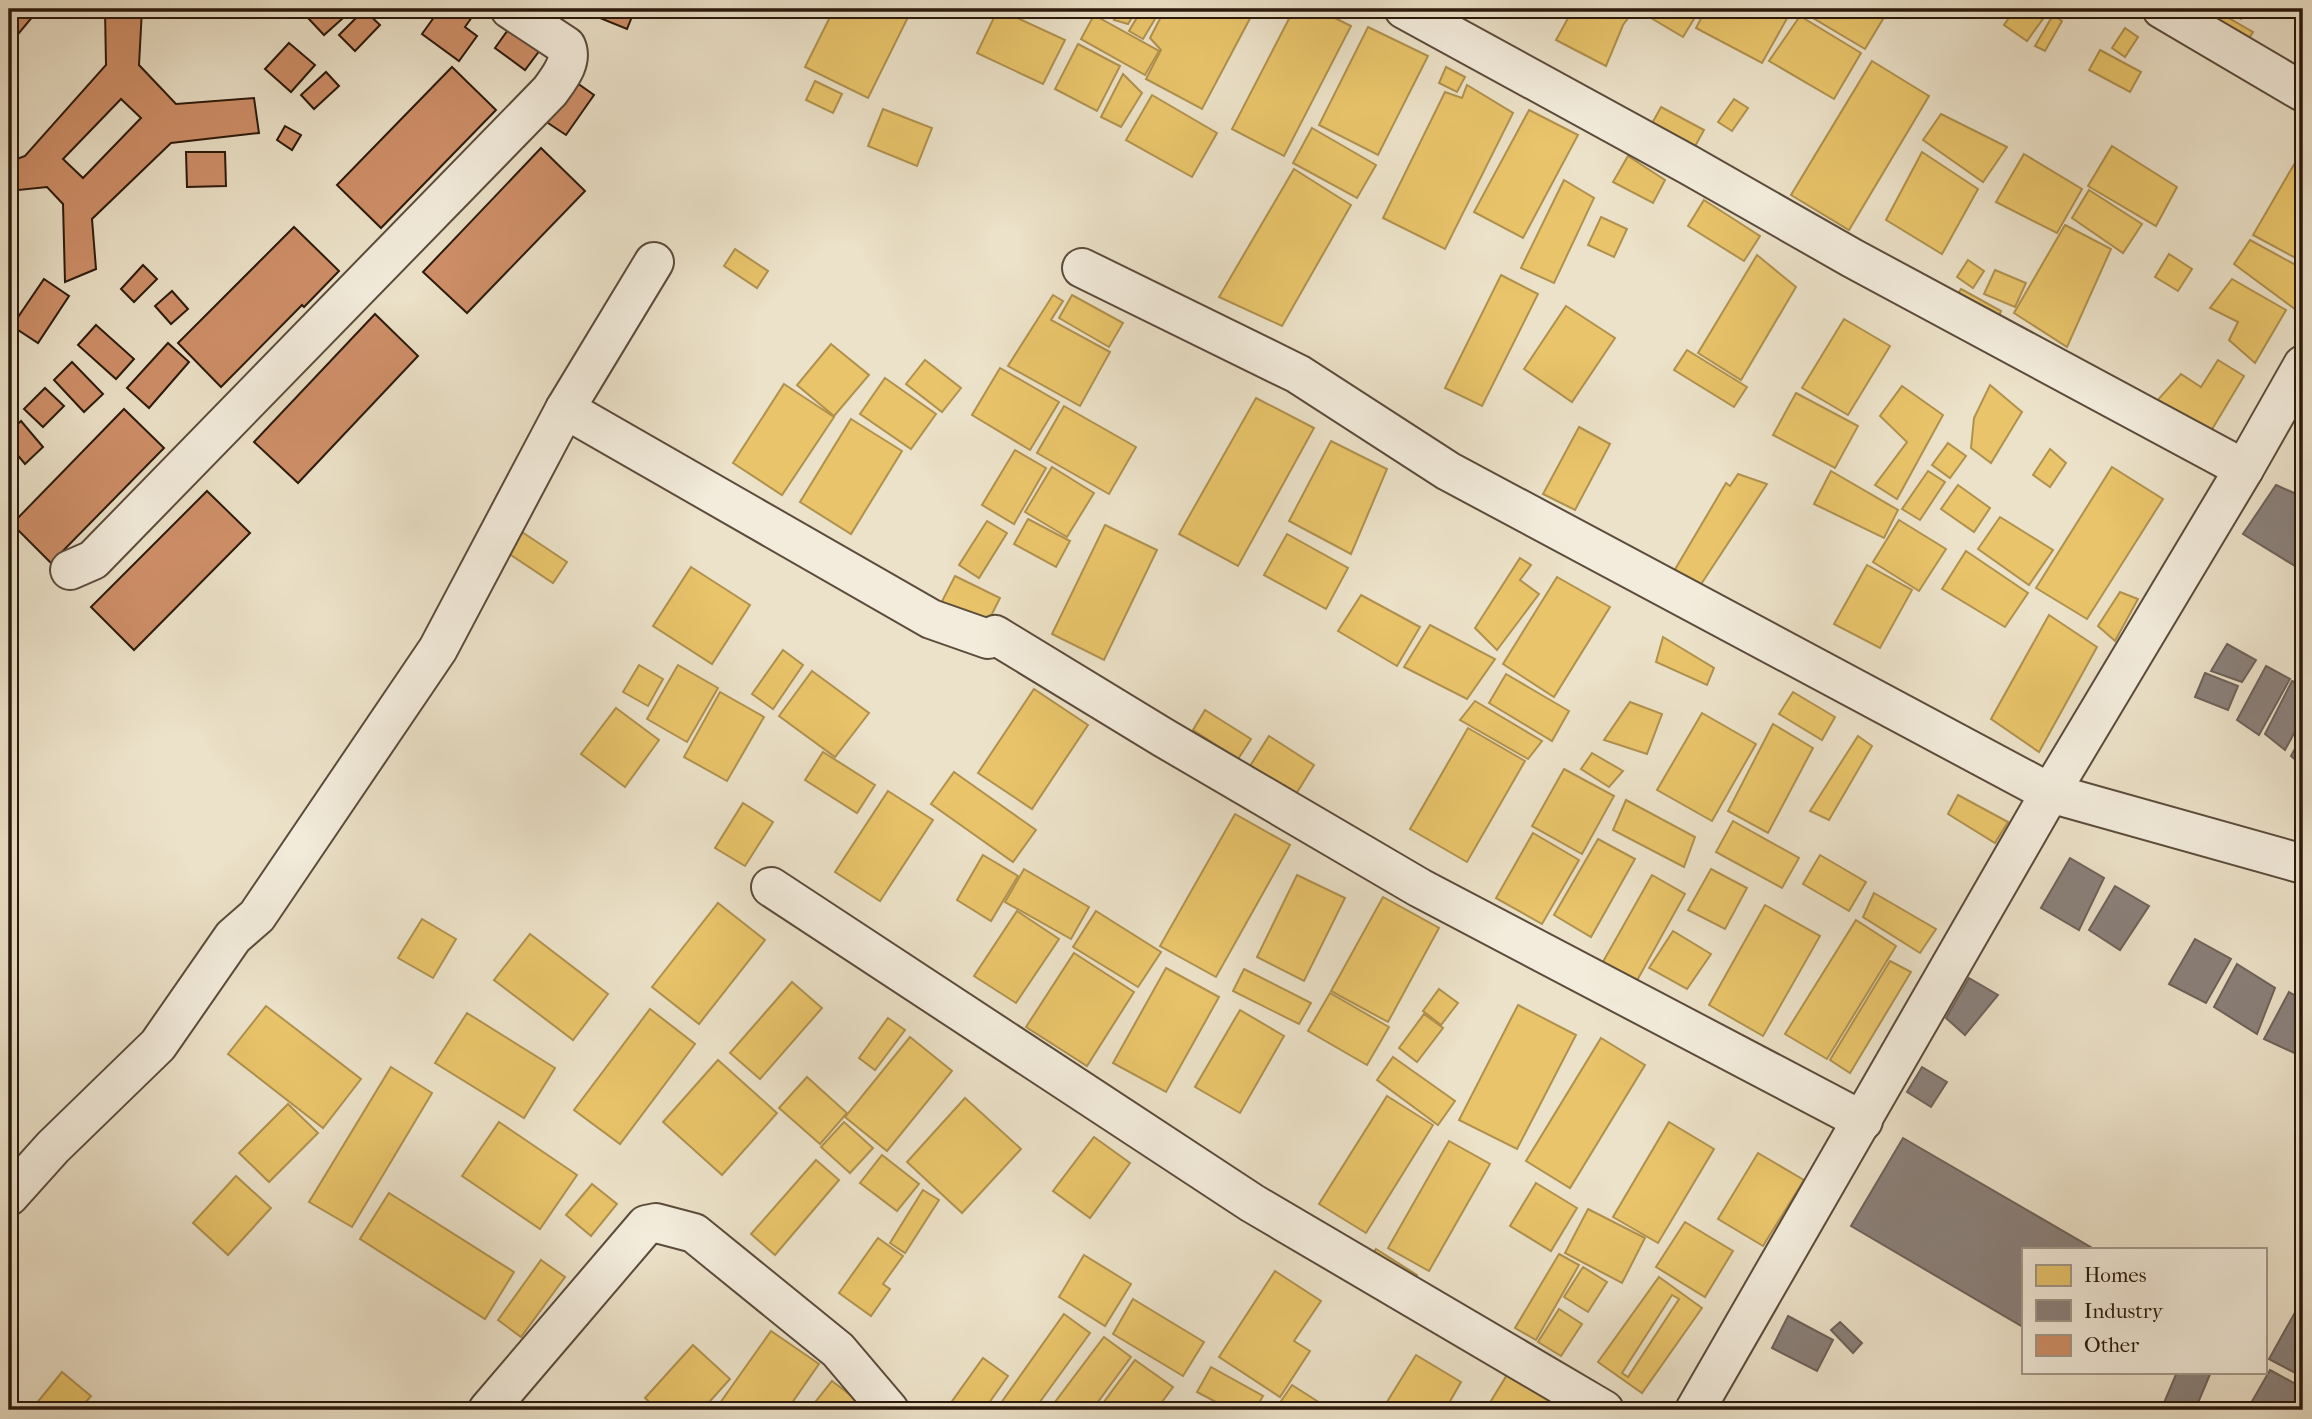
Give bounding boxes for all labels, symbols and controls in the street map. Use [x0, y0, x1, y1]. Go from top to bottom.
legend [2022, 1248, 2266, 1374]
text: Homes [2084, 1263, 2147, 1287]
text: Industry [2084, 1299, 2164, 1323]
text: Other [2084, 1333, 2139, 1357]

